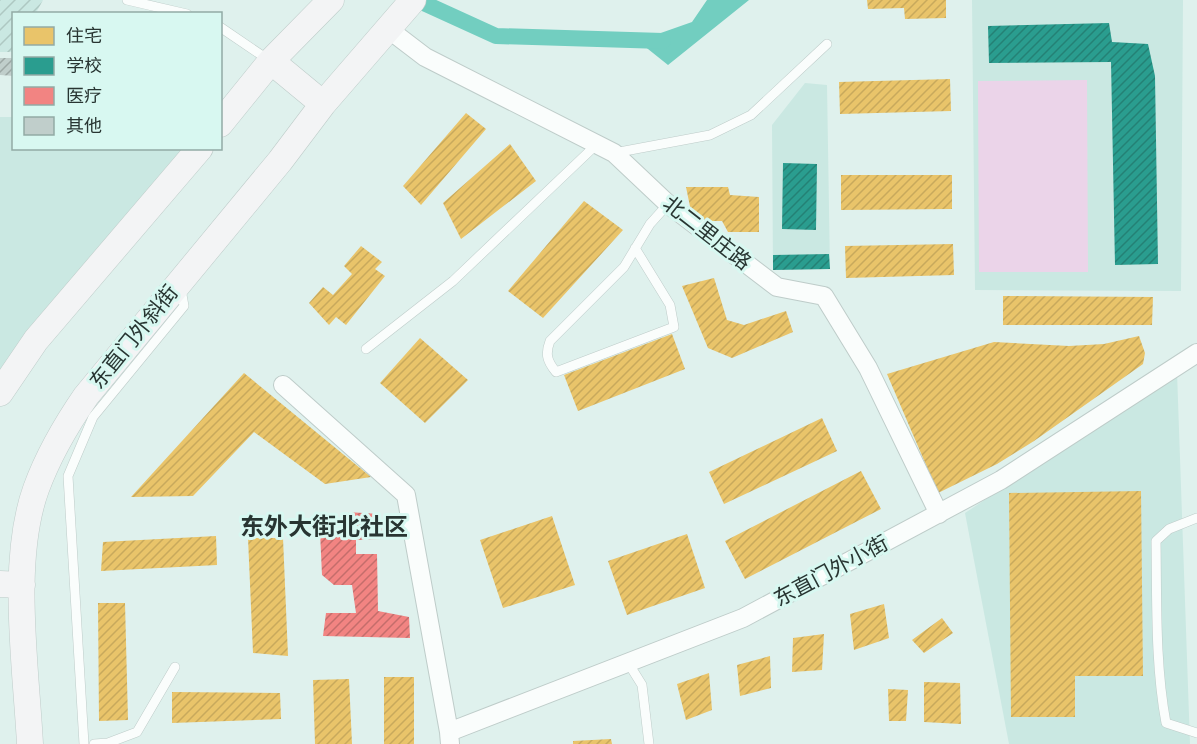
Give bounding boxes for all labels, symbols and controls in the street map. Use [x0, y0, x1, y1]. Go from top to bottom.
legend [12, 12, 222, 150]
text: 住宅 [66, 25, 102, 47]
text: 学校 [66, 55, 102, 77]
text: 医疗 [66, 85, 102, 107]
text: 其他 [66, 115, 102, 137]
street label: 北二里庄路 [658, 190, 756, 276]
street label: 东直门外斜街 [84, 280, 184, 394]
district label: 东外大街北社区 [240, 513, 408, 541]
street label: 东直门外小街 [769, 530, 893, 612]

